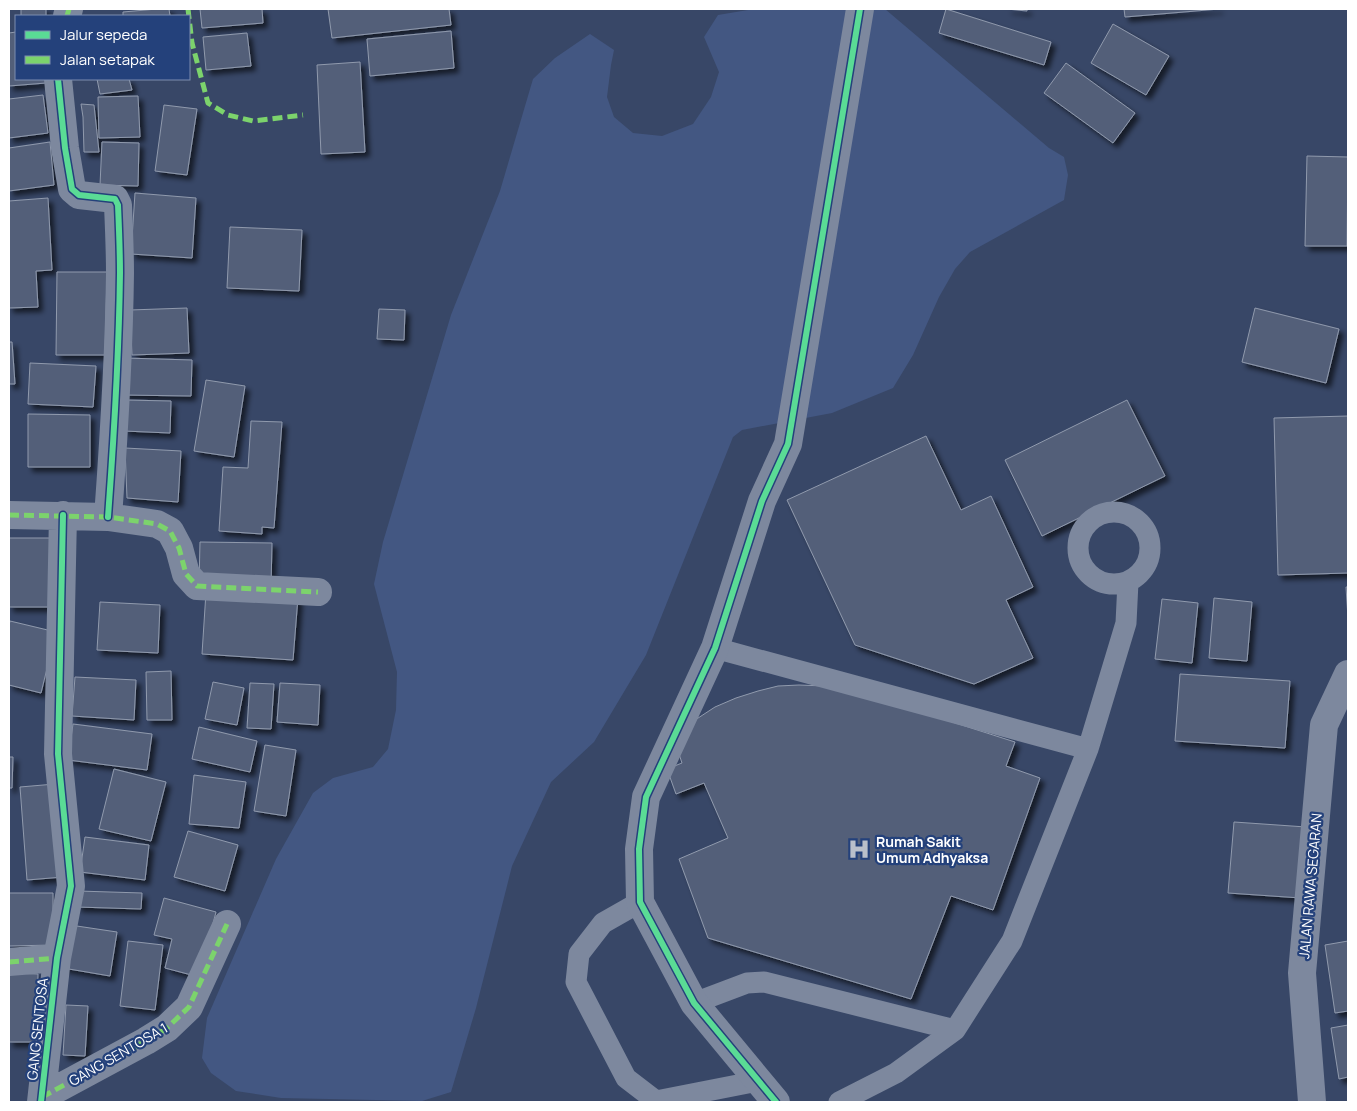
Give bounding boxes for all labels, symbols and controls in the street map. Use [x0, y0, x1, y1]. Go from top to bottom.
legend [15, 15, 190, 80]
text: Jalur sepeda [60, 24, 147, 45]
text: Jalan setapak [60, 49, 155, 70]
street label: JALAN RAWA SEGARAN [1294, 812, 1326, 960]
place label: Rumah Sakit Umum Adhyaksa [876, 832, 988, 867]
hospital icon: Rumah Sakit Umum Adhyaksa [846, 836, 872, 862]
street label: GANG SENTOSA [22, 977, 52, 1081]
street label: GANG SENTOSA 1 [65, 1018, 171, 1090]

